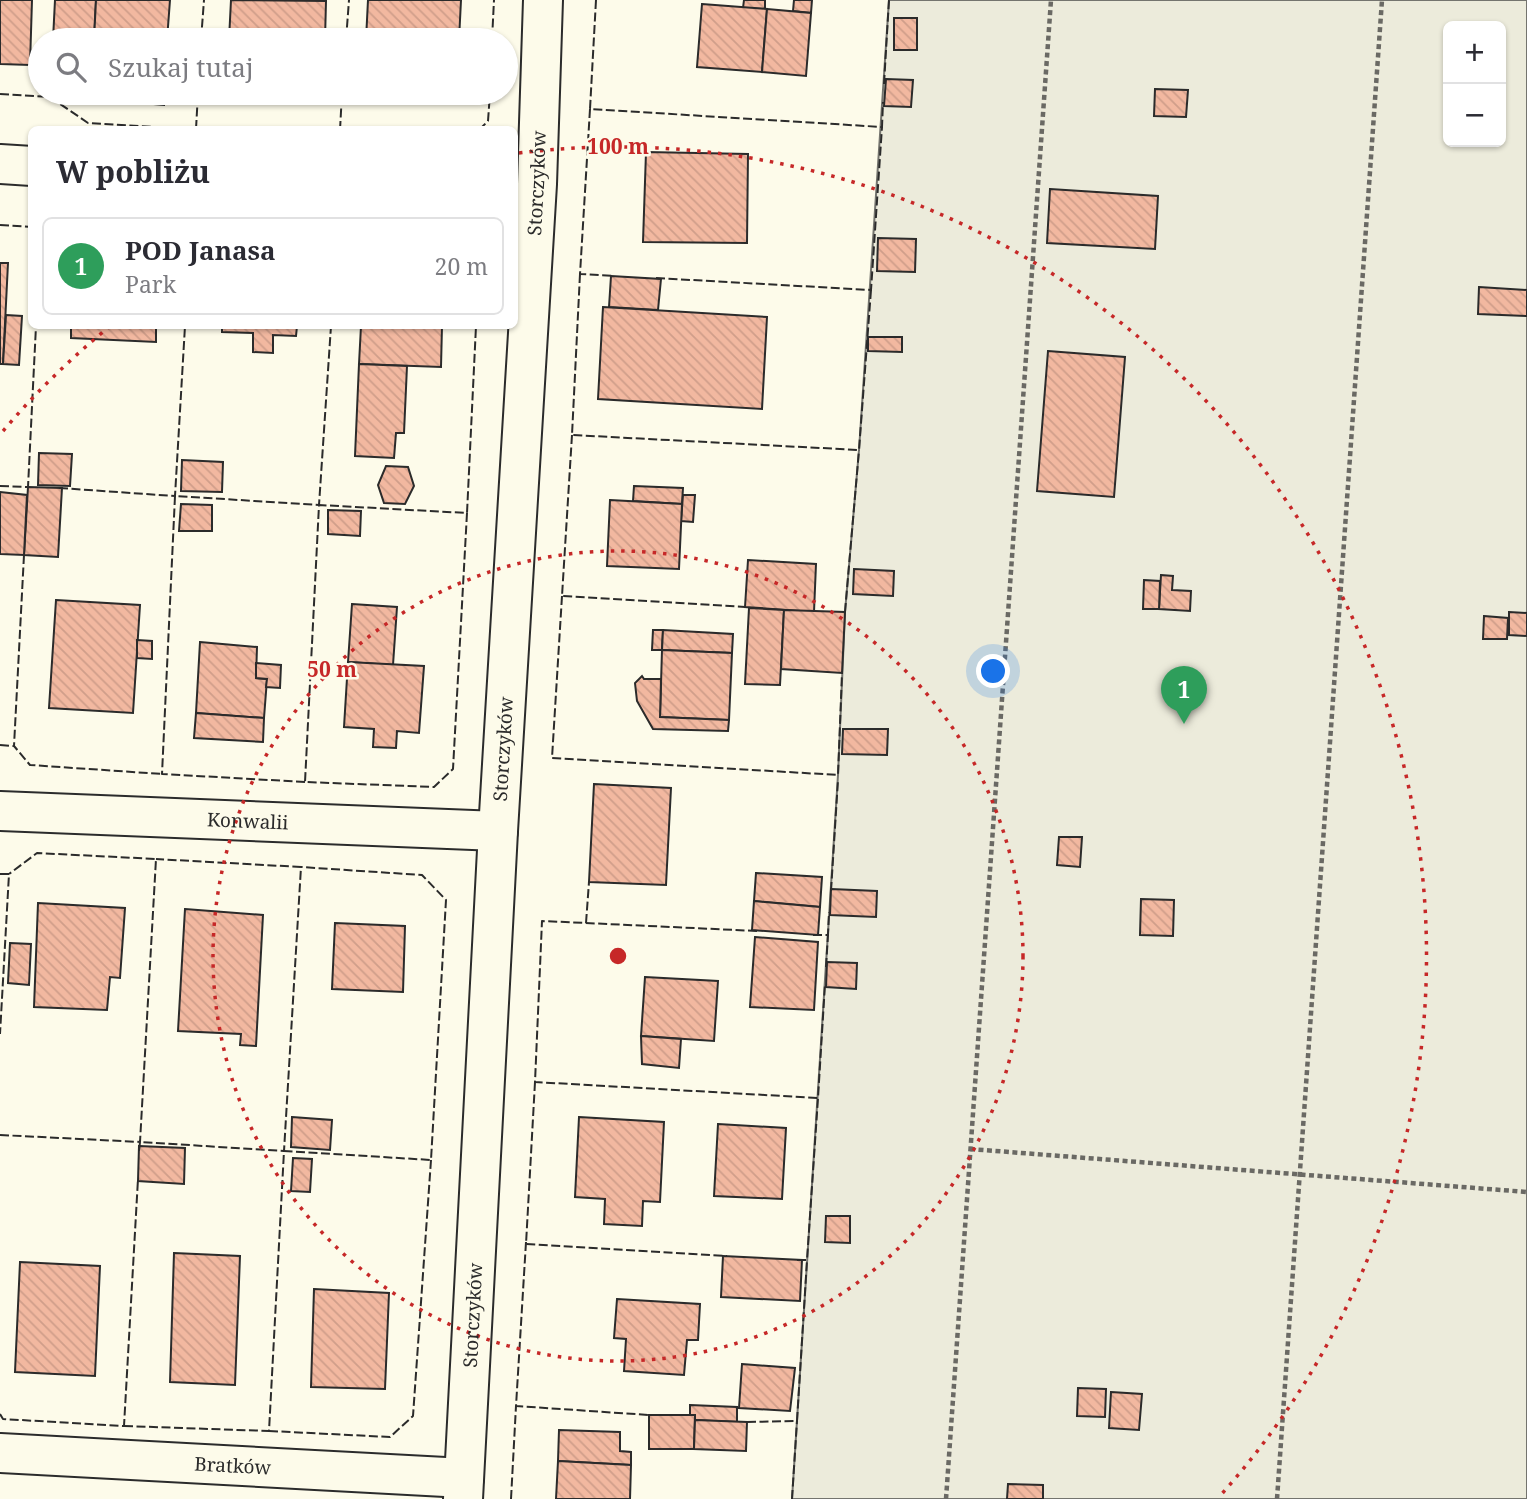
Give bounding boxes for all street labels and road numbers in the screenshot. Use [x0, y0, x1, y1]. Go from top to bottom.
street label: Storczyków [521, 130, 552, 236]
street label: Storczyków [487, 695, 519, 802]
street label: Konwalii [207, 806, 289, 836]
street label: Storczyków [457, 1262, 488, 1368]
street label: Bratków [194, 1450, 272, 1481]

